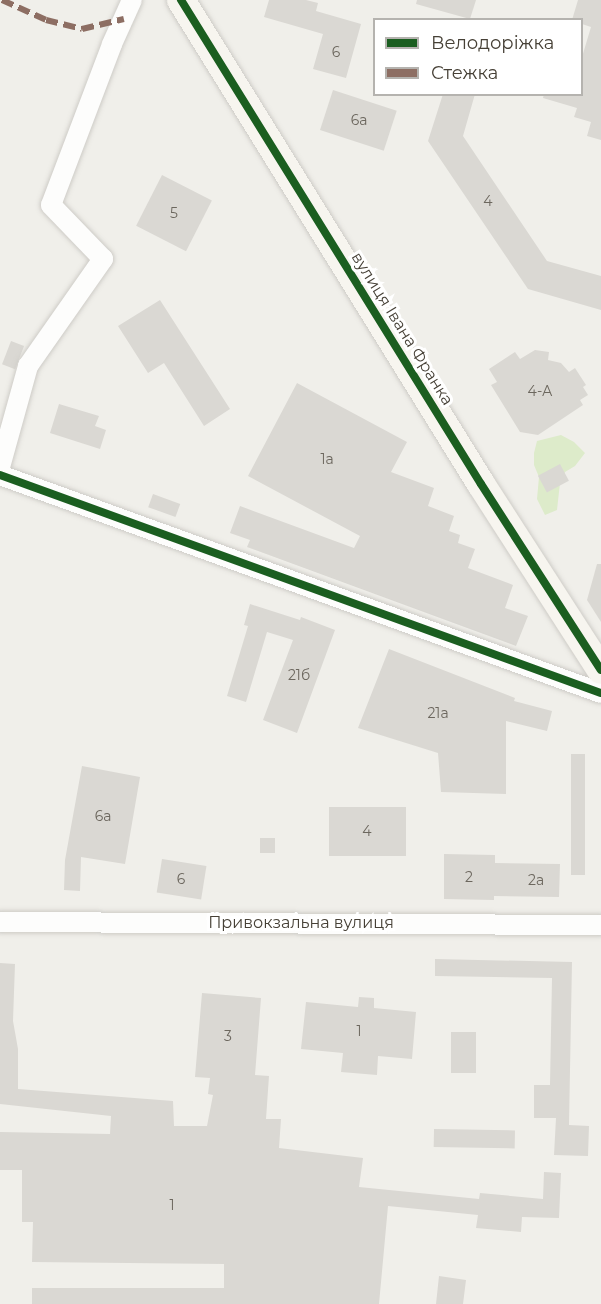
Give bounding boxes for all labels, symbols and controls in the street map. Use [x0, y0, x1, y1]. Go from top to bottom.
legend [373, 18, 583, 96]
text: Велодоріжка [431, 32, 554, 54]
house number: 6 [332, 44, 340, 60]
text: Стежка [431, 62, 498, 84]
house number: 6а [351, 112, 367, 128]
house number: 4 [483, 193, 493, 209]
house number: 5 [170, 205, 178, 221]
street label: вулиця Івана Франка [347, 249, 457, 409]
house number: 4-А [528, 383, 552, 399]
house number: 1а [320, 451, 334, 467]
house number: 21б [288, 667, 310, 683]
house number: 21а [427, 705, 449, 721]
house number: 6а [95, 808, 111, 824]
house number: 4 [362, 823, 372, 839]
house number: 2 [465, 869, 473, 885]
house number: 6 [177, 871, 185, 887]
house number: 2а [528, 872, 544, 888]
street label: Привокзальна вулиця [208, 913, 394, 933]
house number: 1 [356, 1023, 362, 1039]
house number: 3 [224, 1028, 232, 1044]
house number: 1 [169, 1197, 175, 1213]

